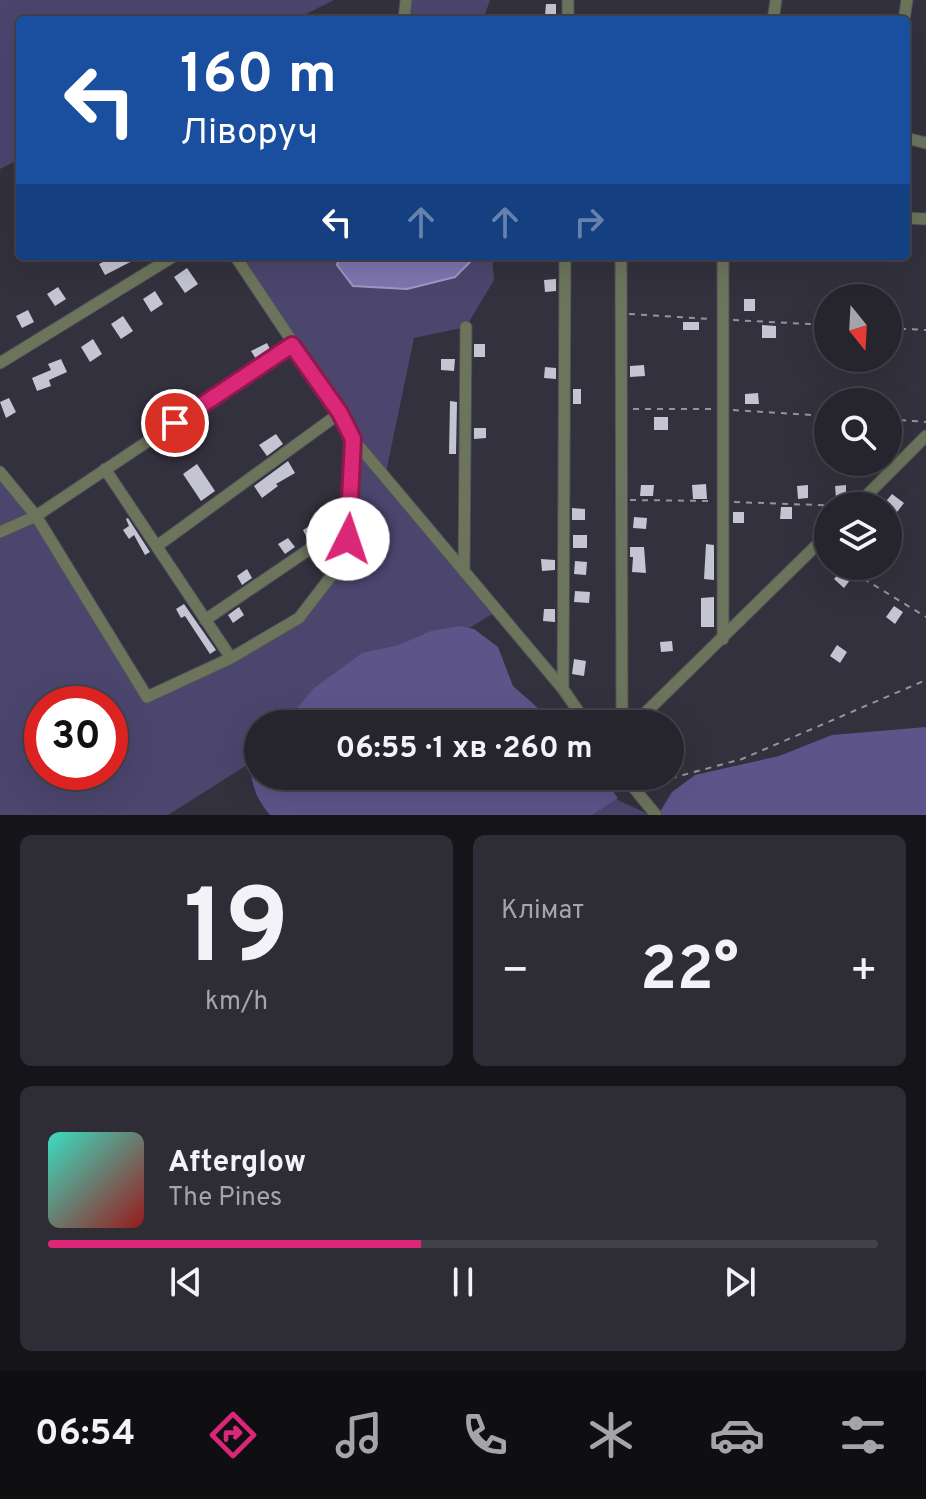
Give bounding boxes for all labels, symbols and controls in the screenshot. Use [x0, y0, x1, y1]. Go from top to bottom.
text: 160 m [180, 42, 337, 112]
icon: left [48, 48, 152, 152]
text: Ліворуч [180, 111, 318, 157]
icon: left [315, 200, 359, 244]
icon: ahead [399, 200, 443, 244]
icon: ahead [483, 200, 527, 244]
icon: right [567, 200, 611, 244]
north arrow [814, 284, 902, 372]
map controls [814, 284, 902, 580]
button: search [814, 388, 902, 476]
pin [141, 389, 209, 457]
icon: arrive [153, 401, 197, 445]
button: layers [814, 492, 902, 580]
position arrow [306, 497, 390, 581]
speed limit sign: 30 [24, 686, 128, 790]
text: 06:55 · 1 хв · 260 m [335, 731, 593, 768]
text: 19 [184, 868, 289, 1000]
text: Клімат [501, 895, 584, 928]
text: 22° [640, 935, 739, 1011]
text: − [501, 945, 529, 1001]
text: + [850, 945, 878, 1001]
text: km/h [205, 986, 268, 1019]
text: Afterglow [168, 1145, 306, 1182]
text: The Pines [168, 1182, 282, 1215]
icon: previous [164, 1260, 208, 1304]
icon: pause [441, 1260, 485, 1304]
icon: next [718, 1260, 762, 1304]
icon: directions [205, 1407, 261, 1463]
icon: music [331, 1407, 387, 1463]
icon: phone [457, 1407, 513, 1463]
icon: climate [583, 1407, 639, 1463]
icon: car [709, 1407, 765, 1463]
icon: filters [835, 1407, 891, 1463]
text: 06:54 [35, 1412, 135, 1458]

